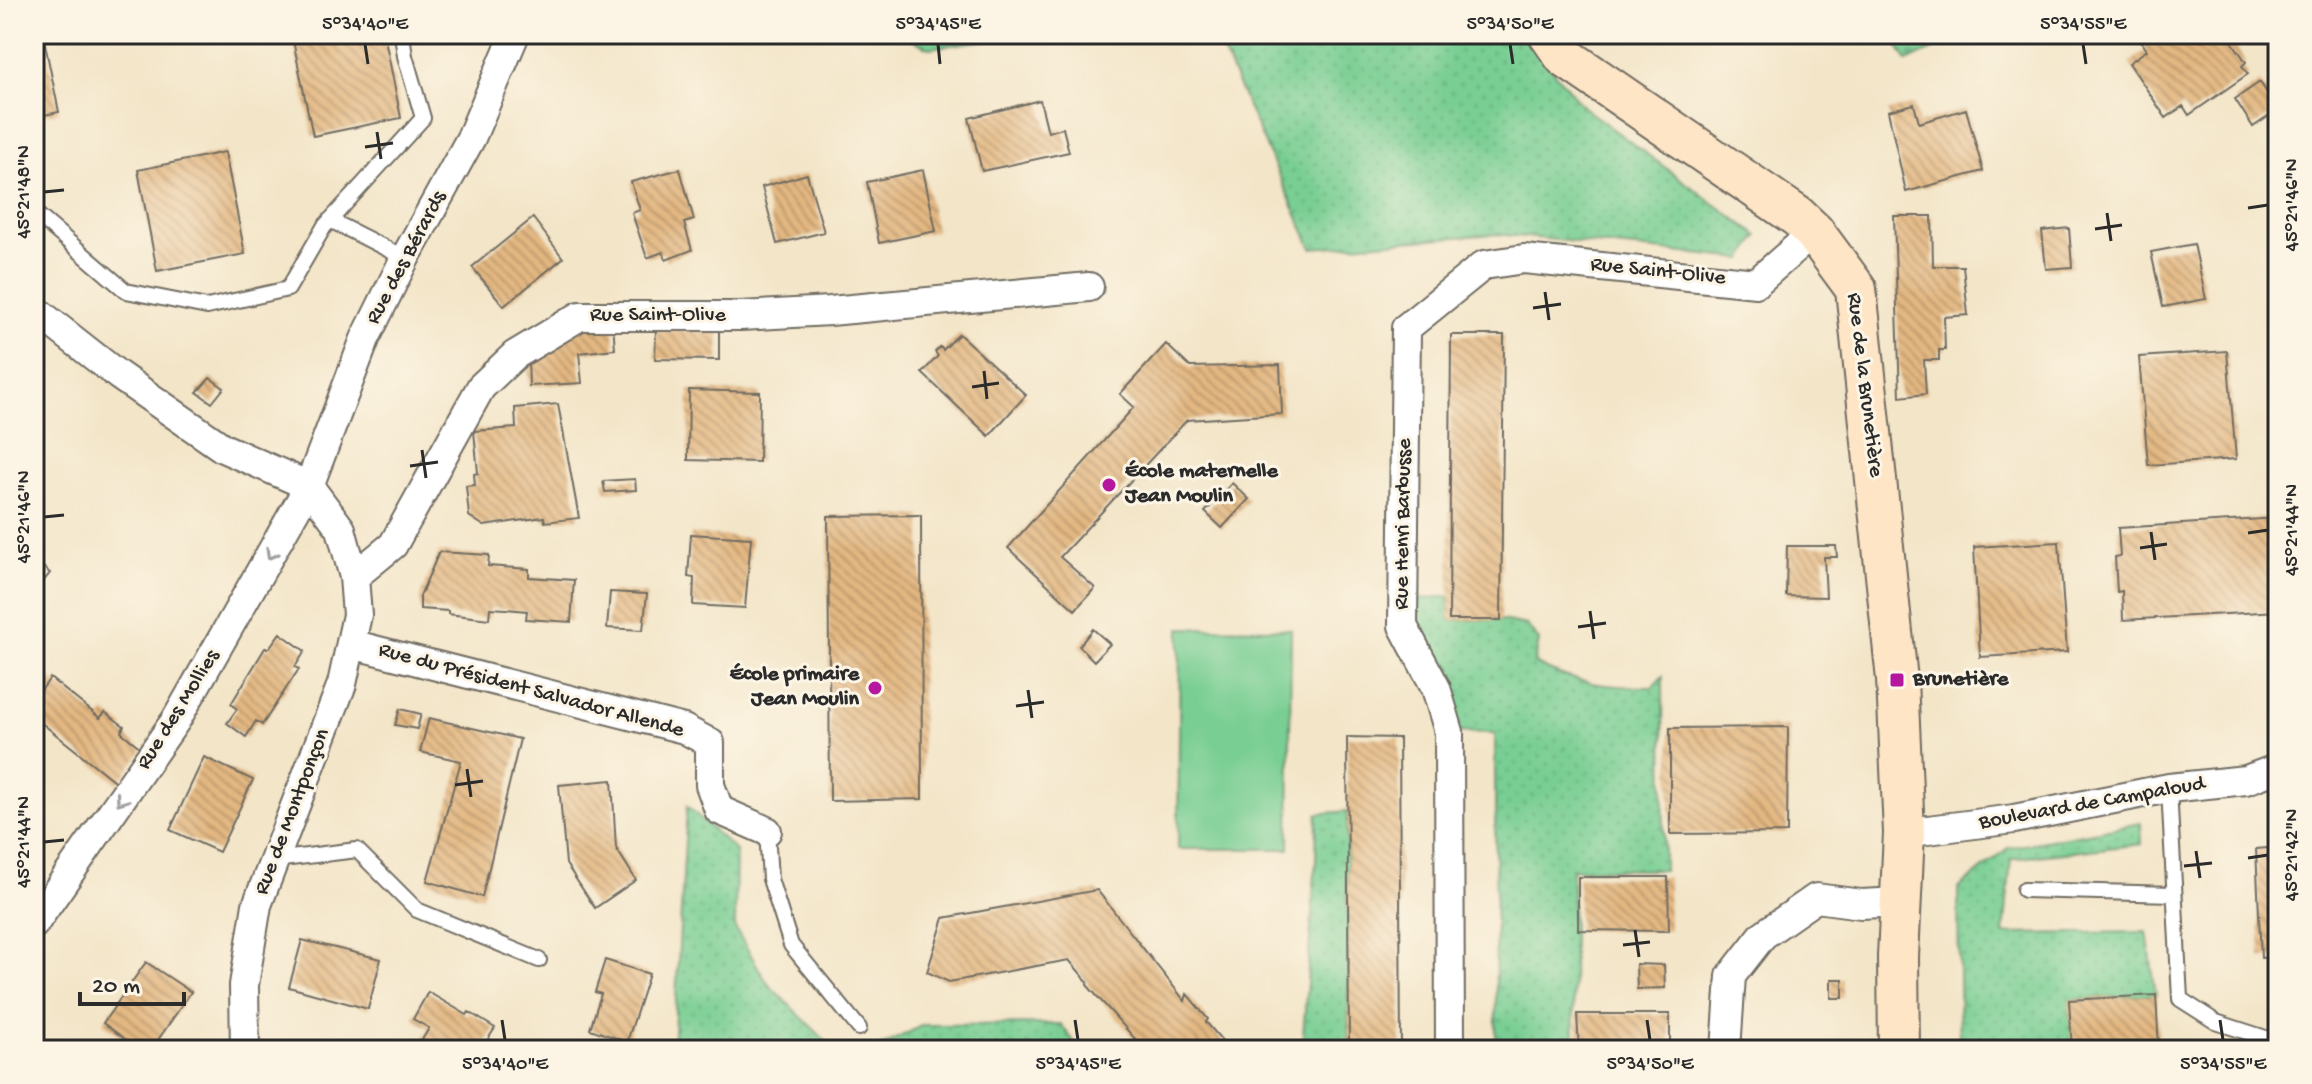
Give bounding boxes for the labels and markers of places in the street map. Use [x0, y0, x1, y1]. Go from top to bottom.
place label: École maternelle Jean Moulin [1124, 459, 1278, 510]
marker: École maternelle Jean Moulin [1100, 476, 1118, 494]
place label: École primaire Jean Moulin [730, 662, 860, 713]
place label: Brunetière [1912, 667, 2009, 693]
marker: Brunetière [1888, 671, 1906, 689]
marker: École primaire Jean Moulin [866, 679, 884, 697]

